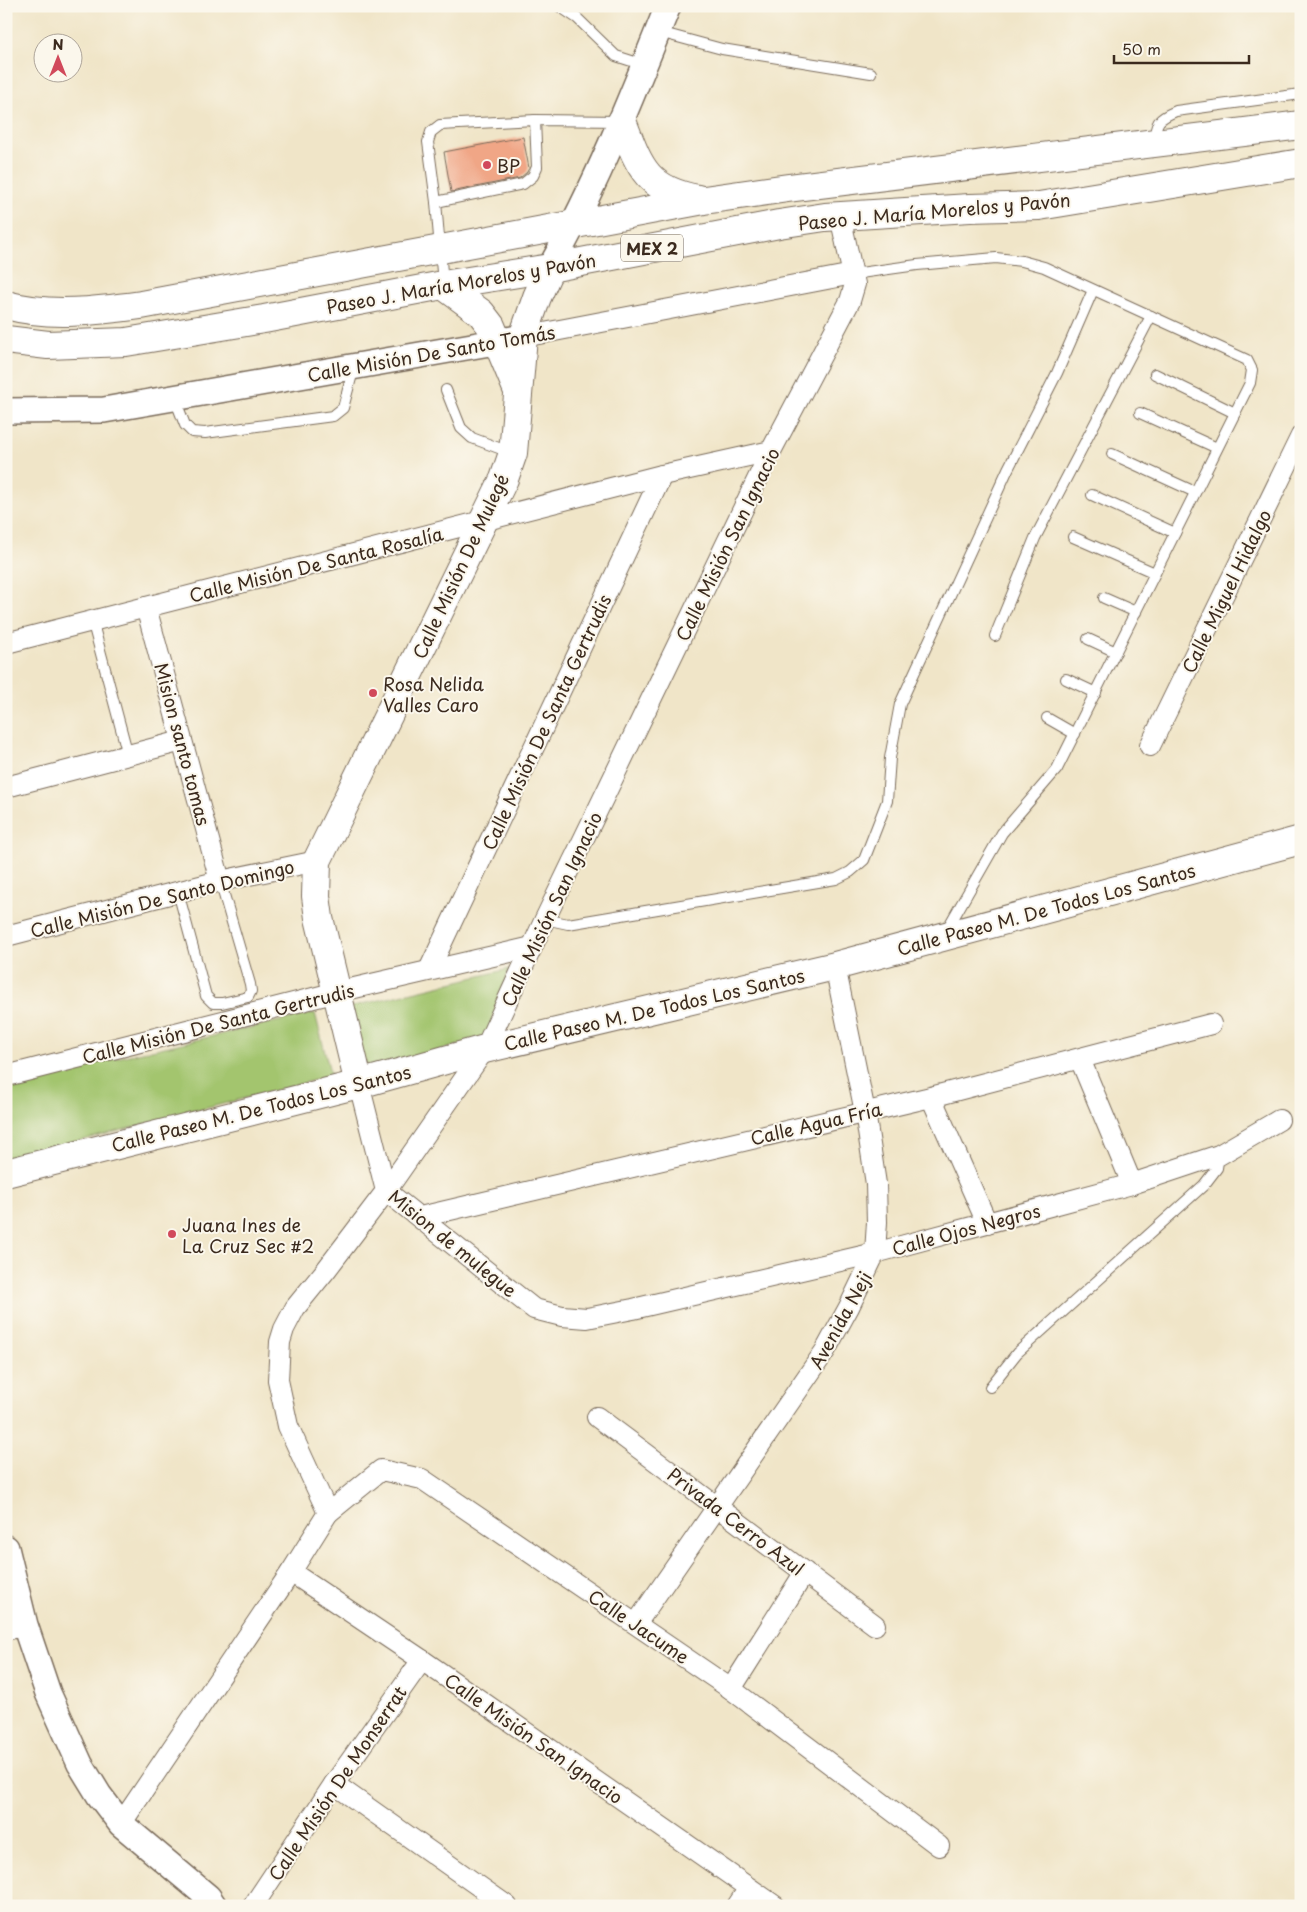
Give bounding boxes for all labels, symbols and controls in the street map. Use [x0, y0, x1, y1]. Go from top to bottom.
north arrow [32, 32, 82, 82]
scale bar [1114, 32, 1250, 64]
text: N [52, 34, 64, 55]
text: 50 m [1122, 37, 1161, 60]
place label: BP [497, 152, 520, 179]
marker: BP [481, 159, 493, 171]
street label: Paseo J. María Morelos y Pavón [797, 186, 1071, 236]
road number: MEX 2 [621, 234, 683, 262]
street label: Paseo J. María Morelos y Pavón [324, 246, 598, 320]
street label: Calle Misión De Santo Tomás [305, 318, 557, 388]
street label: Calle Misión San Ignacio [668, 443, 786, 645]
street label: Calle Misión De Mulegé [405, 469, 515, 663]
street label: Calle Miguel Hidalgo [1175, 505, 1277, 677]
street label: Calle Misión De Santa Rosalía [186, 519, 447, 609]
street label: Calle Misión De Santa Gertrudis [475, 590, 617, 854]
street label: Mision santo tomas [148, 660, 218, 828]
place label: Rosa Nelida Valles Caro [383, 670, 485, 718]
marker: Rosa Nelida Valles Caro [367, 687, 379, 699]
street label: Calle Misión San Ignacio [494, 807, 608, 1011]
street label: Calle Misión De Santo Domingo [27, 852, 297, 944]
street label: Calle Paseo M. De Todos Los Santos [894, 856, 1198, 962]
street label: Calle Paseo M. De Todos Los Santos [501, 961, 807, 1057]
street label: Calle Misión De Santa Gertrudis [79, 976, 357, 1070]
street label: Calle Paseo M. De Todos Los Santos [108, 1058, 414, 1158]
street label: Calle Agua Fría [748, 1095, 885, 1151]
street label: Mision de mulegue [383, 1183, 523, 1303]
street label: Calle Ojos Negros [889, 1196, 1043, 1262]
place label: Juana Ines de La Cruz Sec #2 [182, 1211, 314, 1259]
marker: Juana Ines de La Cruz Sec #2 [166, 1228, 178, 1240]
street label: Avenida Neji [802, 1266, 878, 1374]
street label: Privada Cerro Azul [662, 1461, 810, 1581]
street label: Calle Jacume [583, 1582, 695, 1670]
street label: Calle Misión San Ignacio [439, 1666, 629, 1810]
street label: Calle Misión De Monserrat [261, 1680, 413, 1886]

